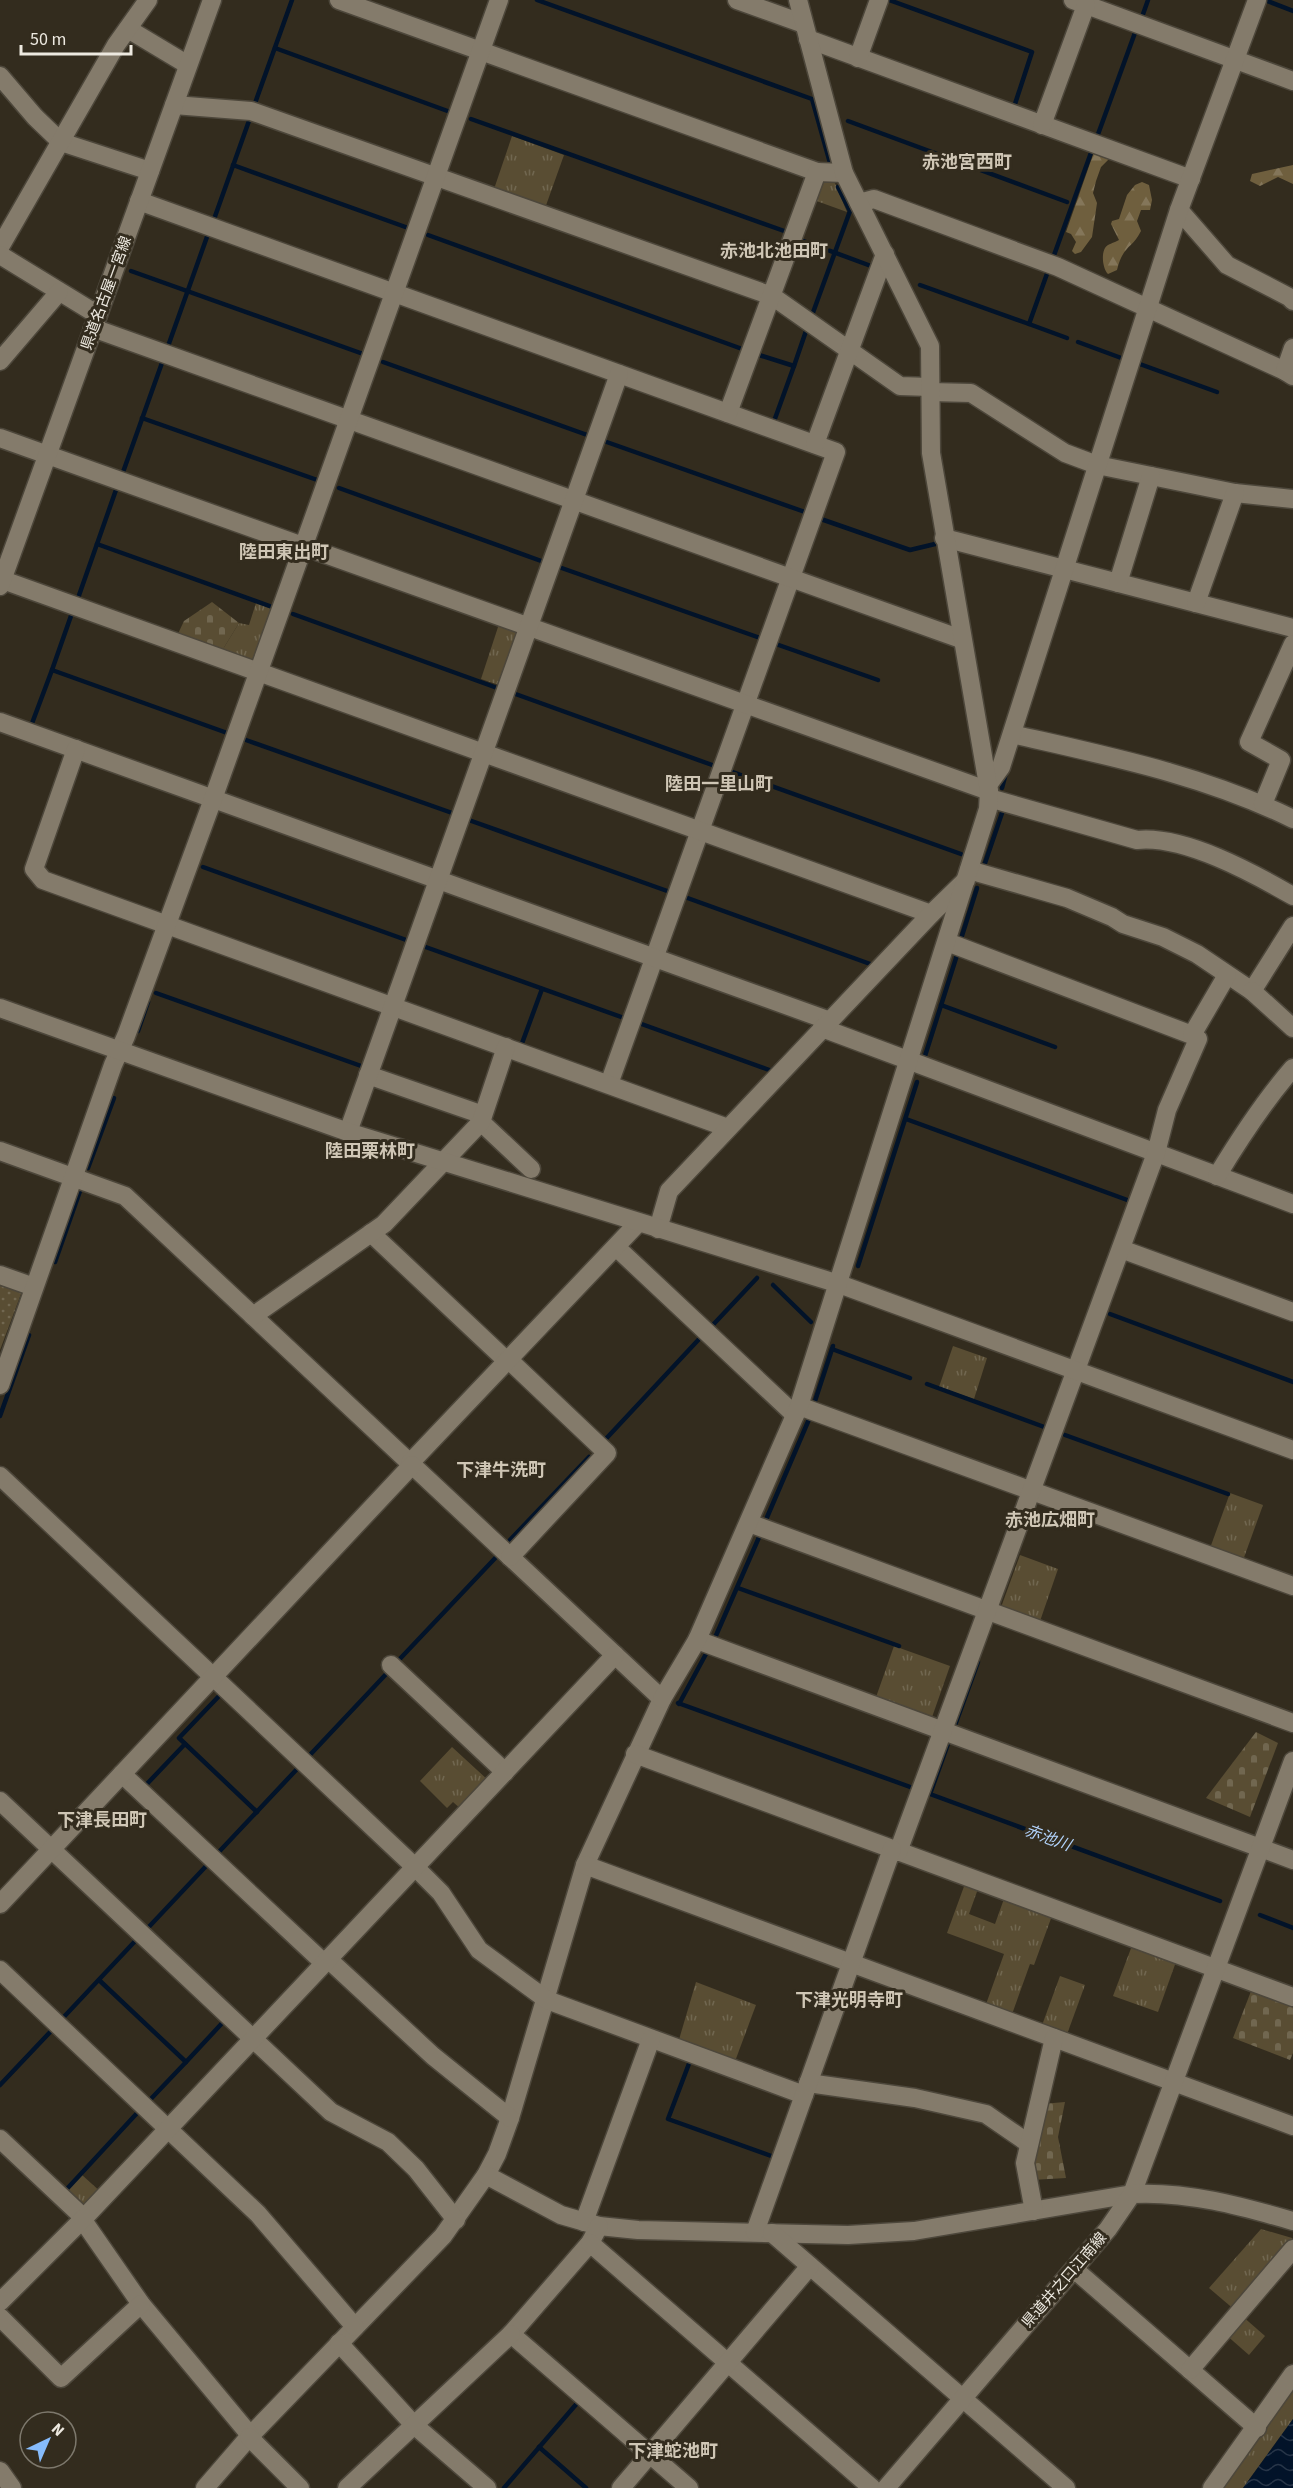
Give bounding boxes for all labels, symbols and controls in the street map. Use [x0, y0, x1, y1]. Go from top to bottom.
scale bar [21, 18, 130, 56]
text: 50 m [30, 27, 66, 52]
district label: 赤池宮西町 [922, 150, 1012, 175]
street label: 県道名古屋一宮線 [76, 233, 137, 353]
district label: 赤池北池田町 [720, 239, 828, 264]
district label: 陸田東出町 [239, 540, 329, 565]
district label: 陸田一里山町 [665, 772, 773, 797]
district label: 陸田栗林町 [325, 1139, 415, 1164]
district label: 下津牛洗町 [456, 1458, 546, 1483]
district label: 赤池広畑町 [1005, 1508, 1095, 1533]
district label: 下津長田町 [57, 1808, 147, 1833]
water label: 赤池川 [1021, 1819, 1076, 1857]
district label: 下津光明寺町 [795, 1988, 903, 2013]
street label: 県道井之口江南線 [1017, 2228, 1112, 2333]
north arrow [18, 2410, 78, 2470]
text: N [46, 2418, 69, 2442]
district label: 下津蛇池町 [628, 2439, 718, 2464]

